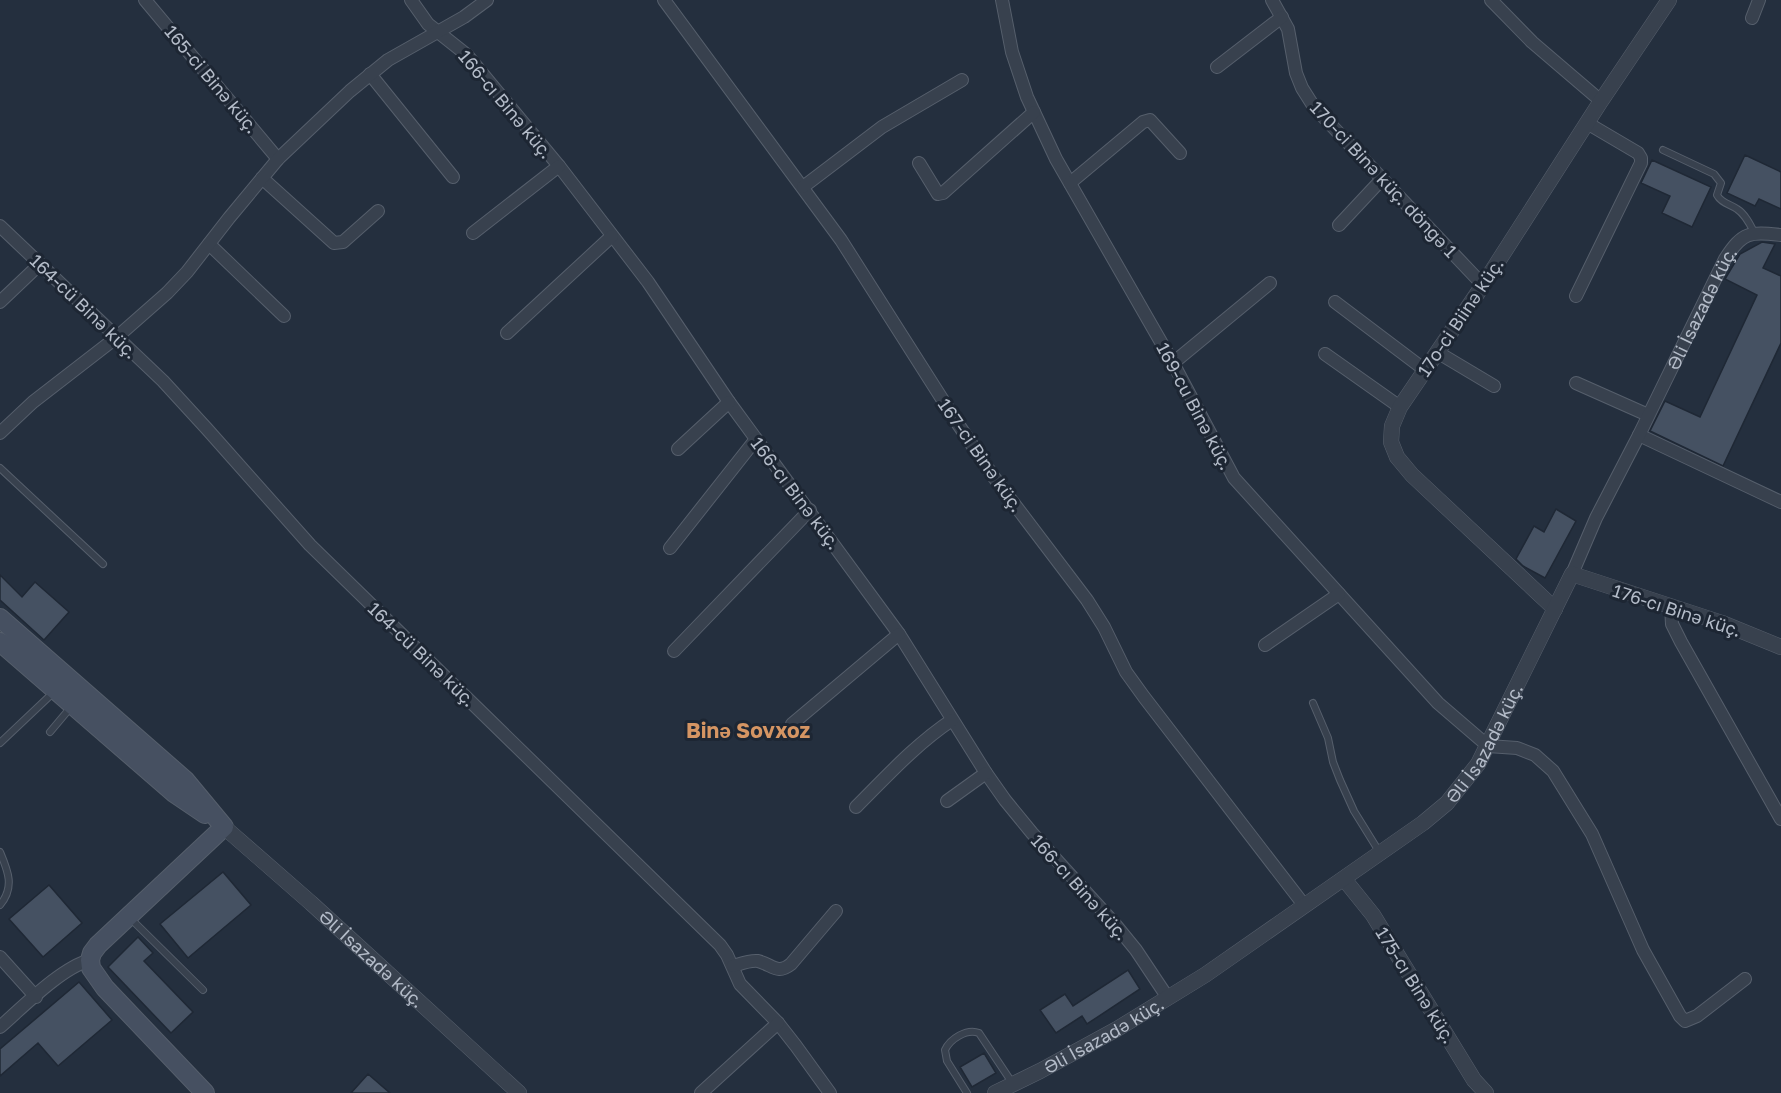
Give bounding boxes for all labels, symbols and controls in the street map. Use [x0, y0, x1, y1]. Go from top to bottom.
street label: 165-ci Binə küç. [160, 20, 264, 138]
street label: 166-cı Binə küç. [454, 45, 558, 163]
street label: 170-ci Binə küç. döngə 1 [1306, 96, 1462, 262]
street label: Əli İsazadə küç. [1662, 242, 1741, 373]
street label: 164-cü Binə küç. [26, 249, 142, 363]
street label: 17o-ci Biinə küç. [1412, 254, 1508, 380]
street label: 169-cu Binə küç. [1152, 339, 1238, 473]
street label: 167-ci Binə küç. [934, 394, 1028, 516]
street label: 166-cı Binə küç. [747, 433, 845, 553]
street label: 176-cı Binə küç. [1610, 579, 1744, 641]
street label: 164-cü Binə küç. [364, 597, 480, 711]
street label: Əli İsazadə küç. [1441, 680, 1527, 807]
district label: Binə Sovxoz [686, 717, 810, 743]
street label: 166-cı Binə küç. [1027, 830, 1133, 944]
street label: Əli İsazadə küç. [315, 905, 429, 1012]
street label: 175-cı Binə küç. [1371, 923, 1461, 1047]
street label: Əli İsazadə küç. [1040, 992, 1168, 1078]

